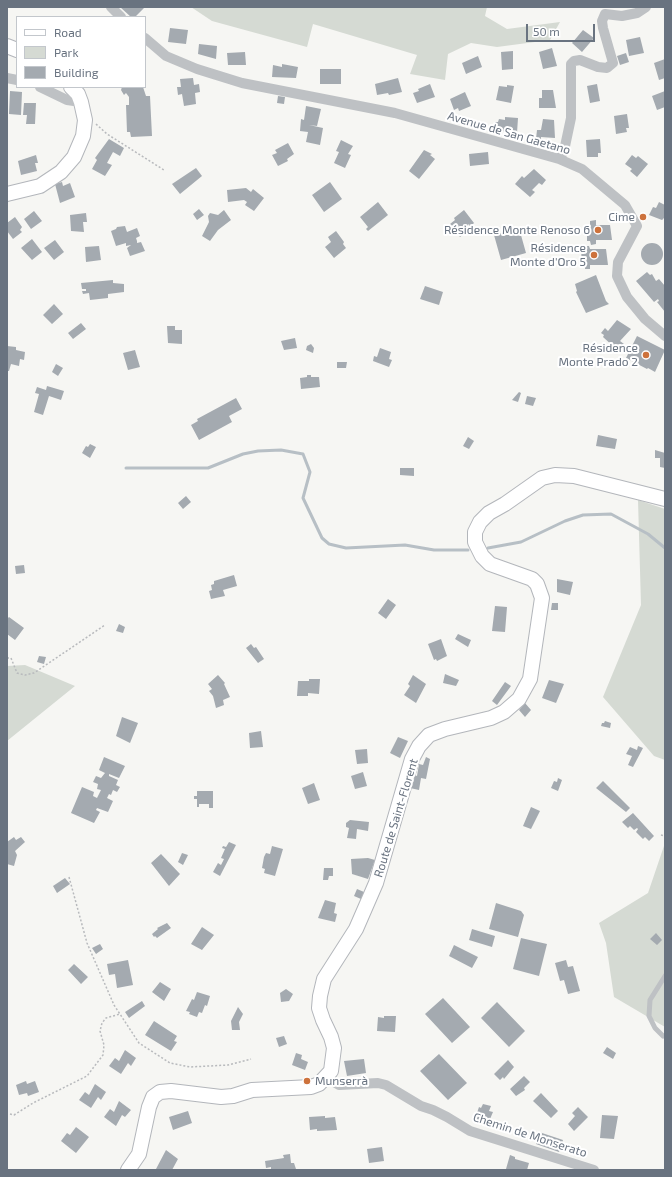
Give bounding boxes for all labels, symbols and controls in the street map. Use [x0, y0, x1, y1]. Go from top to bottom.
legend [16, 16, 146, 88]
scale bar [528, 16, 597, 42]
text: 50 m [533, 24, 560, 38]
text: Road [54, 25, 82, 39]
text: Park [54, 45, 79, 59]
text: Building [54, 65, 98, 79]
street label: Avenue de San Gaetano [446, 109, 572, 157]
place label: Cime [608, 210, 635, 224]
marker: Cime [638, 212, 648, 222]
place label: Résidence Monte Renoso 6 [444, 223, 590, 237]
marker: Résidence Monte Renoso 6 [593, 225, 603, 235]
place label: Résidence Monte d'Oro 5 [510, 241, 586, 269]
marker: Résidence Monte d'Oro 5 [589, 250, 599, 260]
place label: Résidence Monte Prado 2 [558, 341, 638, 369]
marker: Résidence Monte Prado 2 [641, 350, 651, 360]
street label: Route de Saint-Florent [371, 757, 421, 879]
place label: Munserrà [315, 1074, 368, 1088]
marker: Munserrà [302, 1076, 312, 1086]
street label: Chemin de Monserato [471, 1110, 589, 1160]

